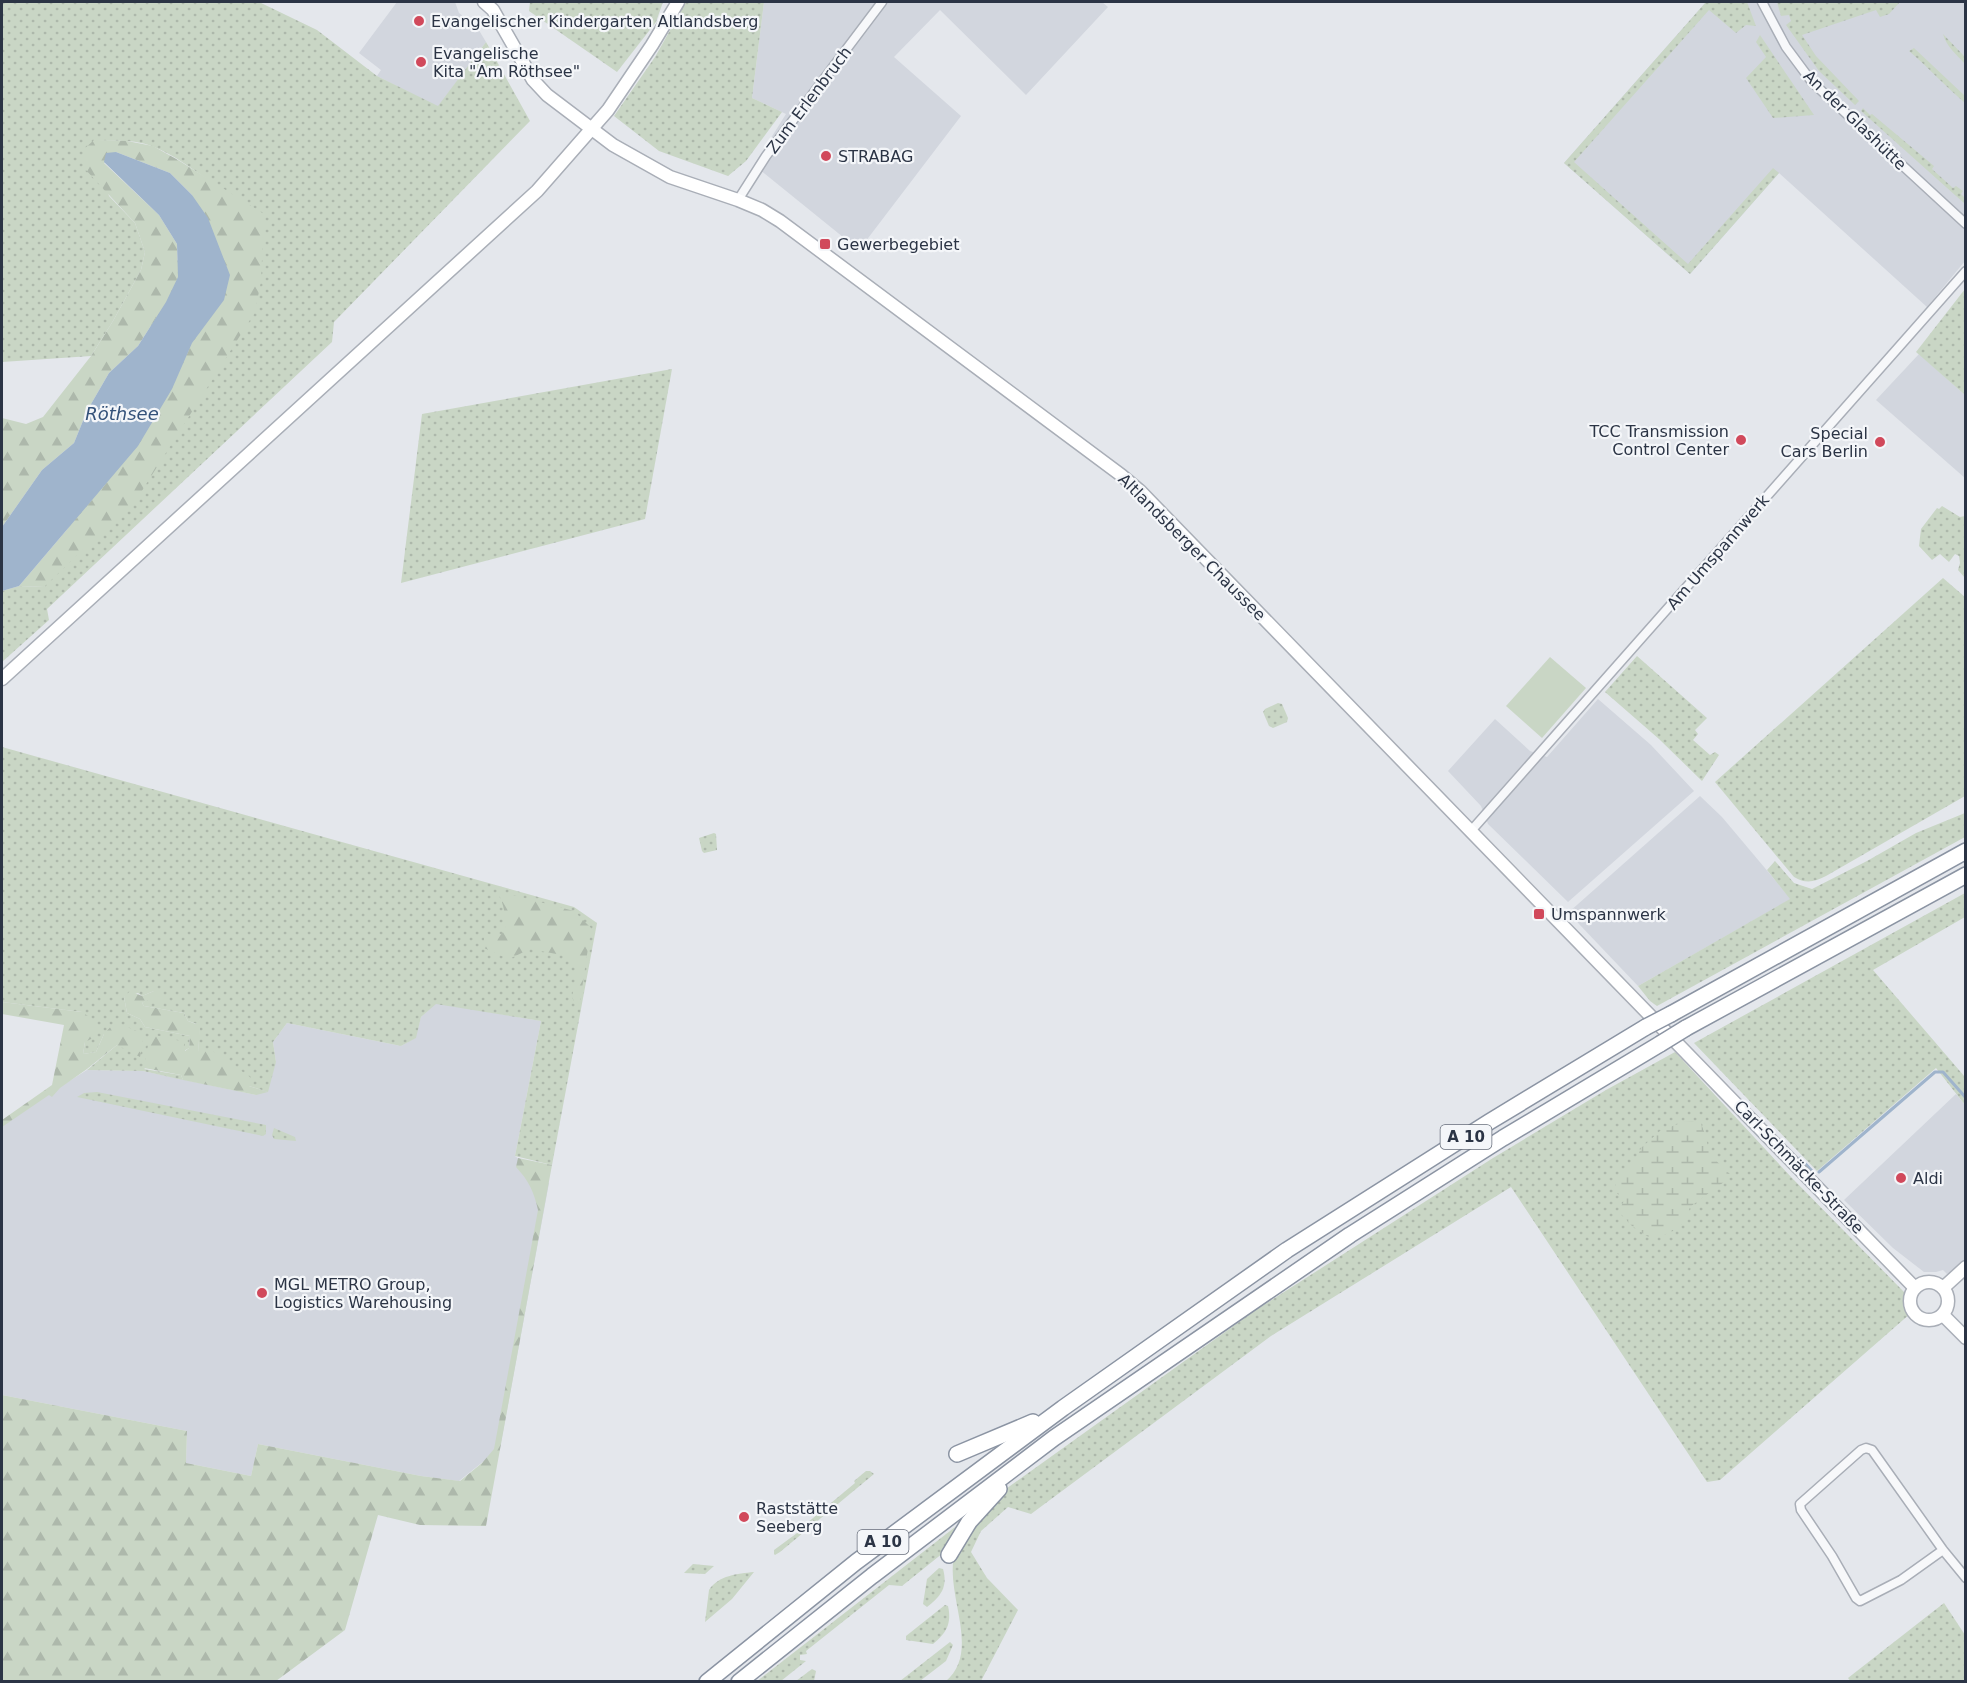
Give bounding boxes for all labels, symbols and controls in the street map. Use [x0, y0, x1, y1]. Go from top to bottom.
place label: Evangelischer Kindergarten Altlandsberg [431, 12, 758, 31]
marker: Evangelischer Kindergarten Altlandsberg [412, 14, 426, 28]
street label: Zum Erlenbruch [763, 43, 855, 157]
place label: Evangelische Kita "Am Röthsee" [433, 44, 580, 81]
marker: Evangelische Kita "Am Röthsee" [414, 55, 428, 69]
street label: An der Glashütte [1800, 66, 1910, 174]
place label: STRABAG [838, 147, 913, 166]
marker: STRABAG [819, 149, 833, 163]
place label: Gewerbegebiet [837, 235, 959, 254]
marker: Gewerbegebiet [818, 237, 832, 251]
water label: Röthsee [85, 403, 159, 424]
place label: TCC Transmission Control Center [1588, 422, 1729, 459]
place label: Special Cars Berlin [1781, 424, 1868, 461]
marker: TCC Transmission Control Center [1734, 433, 1748, 447]
marker: Special Cars Berlin [1873, 435, 1887, 449]
street label: Altlandsberger Chaussee [1115, 470, 1269, 624]
street label: Am Umspannwerk [1663, 490, 1774, 613]
place label: Umspannwerk [1551, 905, 1666, 924]
marker: Umspannwerk [1532, 907, 1546, 921]
street label: Carl-Schmäcke-Straße [1730, 1096, 1868, 1238]
road number: A 10 [1440, 1125, 1492, 1149]
place label: Aldi [1913, 1169, 1943, 1188]
marker: Aldi [1894, 1171, 1908, 1185]
place label: MGL METRO Group, Logistics Warehousing [274, 1275, 452, 1312]
marker: MGL METRO Group, Logistics Warehousing [255, 1286, 269, 1300]
place label: Raststätte Seeberg [756, 1499, 838, 1536]
marker: Raststätte Seeberg [737, 1510, 751, 1524]
road number: A 10 [858, 1530, 908, 1554]

